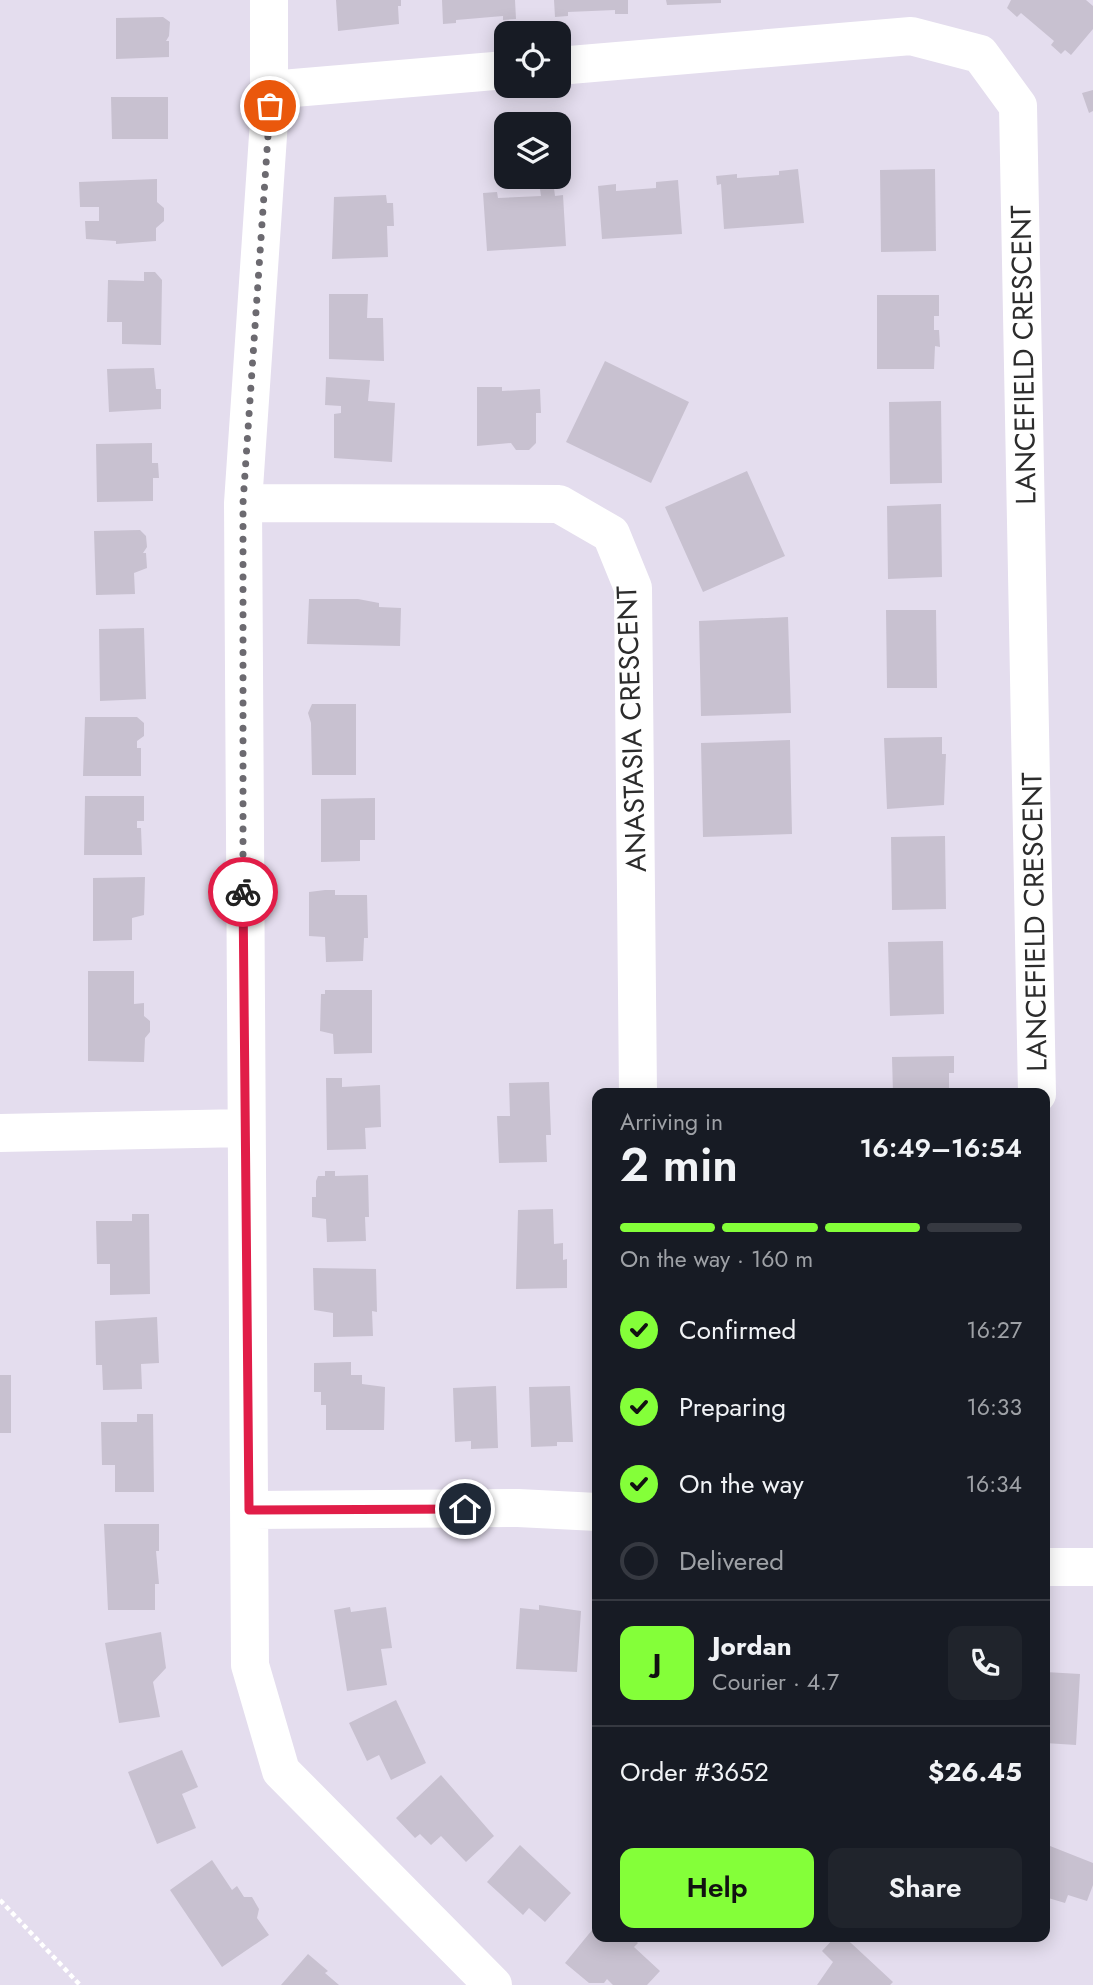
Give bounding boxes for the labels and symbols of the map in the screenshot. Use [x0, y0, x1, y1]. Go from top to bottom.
pin [240, 76, 300, 136]
street label: LANCEFIELD CRESCENT [1000, 205, 1047, 505]
street label: ANASTASIA CRESCENT [606, 585, 657, 873]
street label: LANCEFIELD CRESCENT [1011, 772, 1058, 1072]
courier [208, 857, 278, 927]
pin [435, 1479, 495, 1539]

